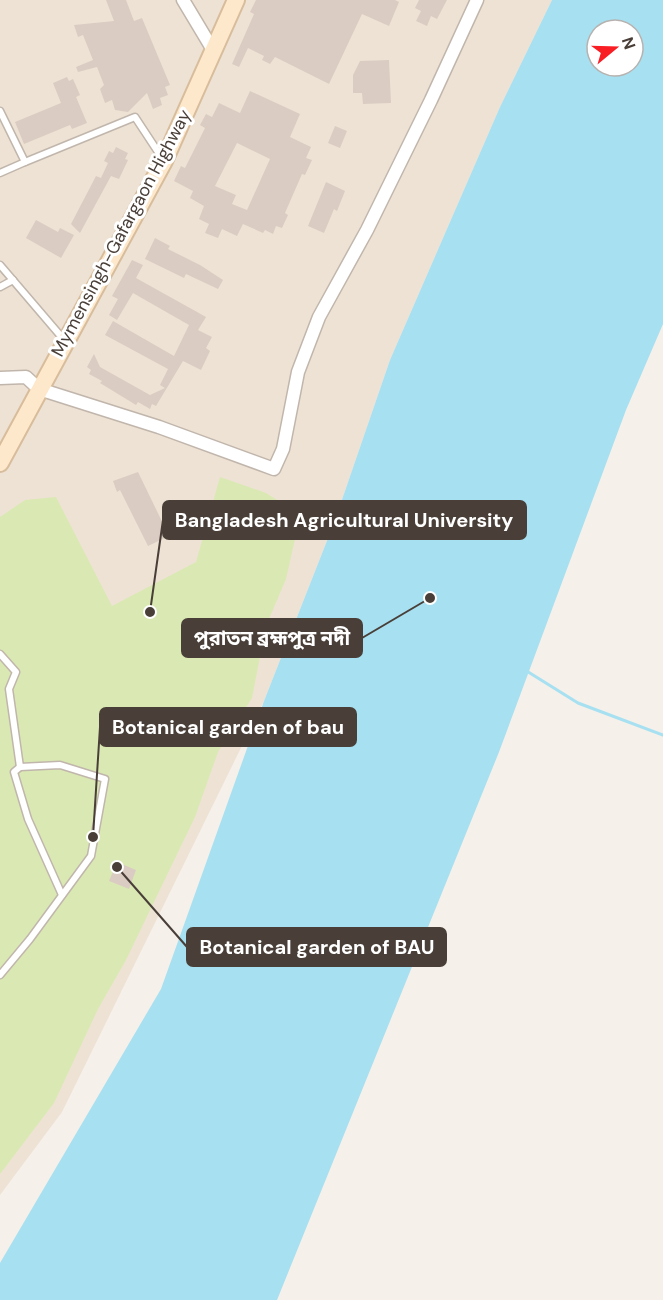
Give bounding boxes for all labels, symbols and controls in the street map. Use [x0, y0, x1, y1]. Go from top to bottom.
north arrow [585, 18, 645, 78]
text: N [617, 34, 641, 52]
street label: Mymensingh-Gafargaon Highway [45, 105, 197, 361]
callout: Bangladesh Agricultural University [163, 501, 526, 539]
text: Bangladesh Agricultural University [175, 507, 513, 533]
callout: পুরাতন ব্রহ্মপুত্র নদী [182, 619, 362, 657]
text: পুরাতন ব্রহ্মপুত্র নদী [194, 625, 351, 651]
callout: Botanical garden of bau [100, 708, 356, 746]
text: Botanical garden of bau [112, 714, 344, 740]
callout: Botanical garden of BAU [187, 928, 446, 966]
text: Botanical garden of BAU [200, 934, 434, 960]

